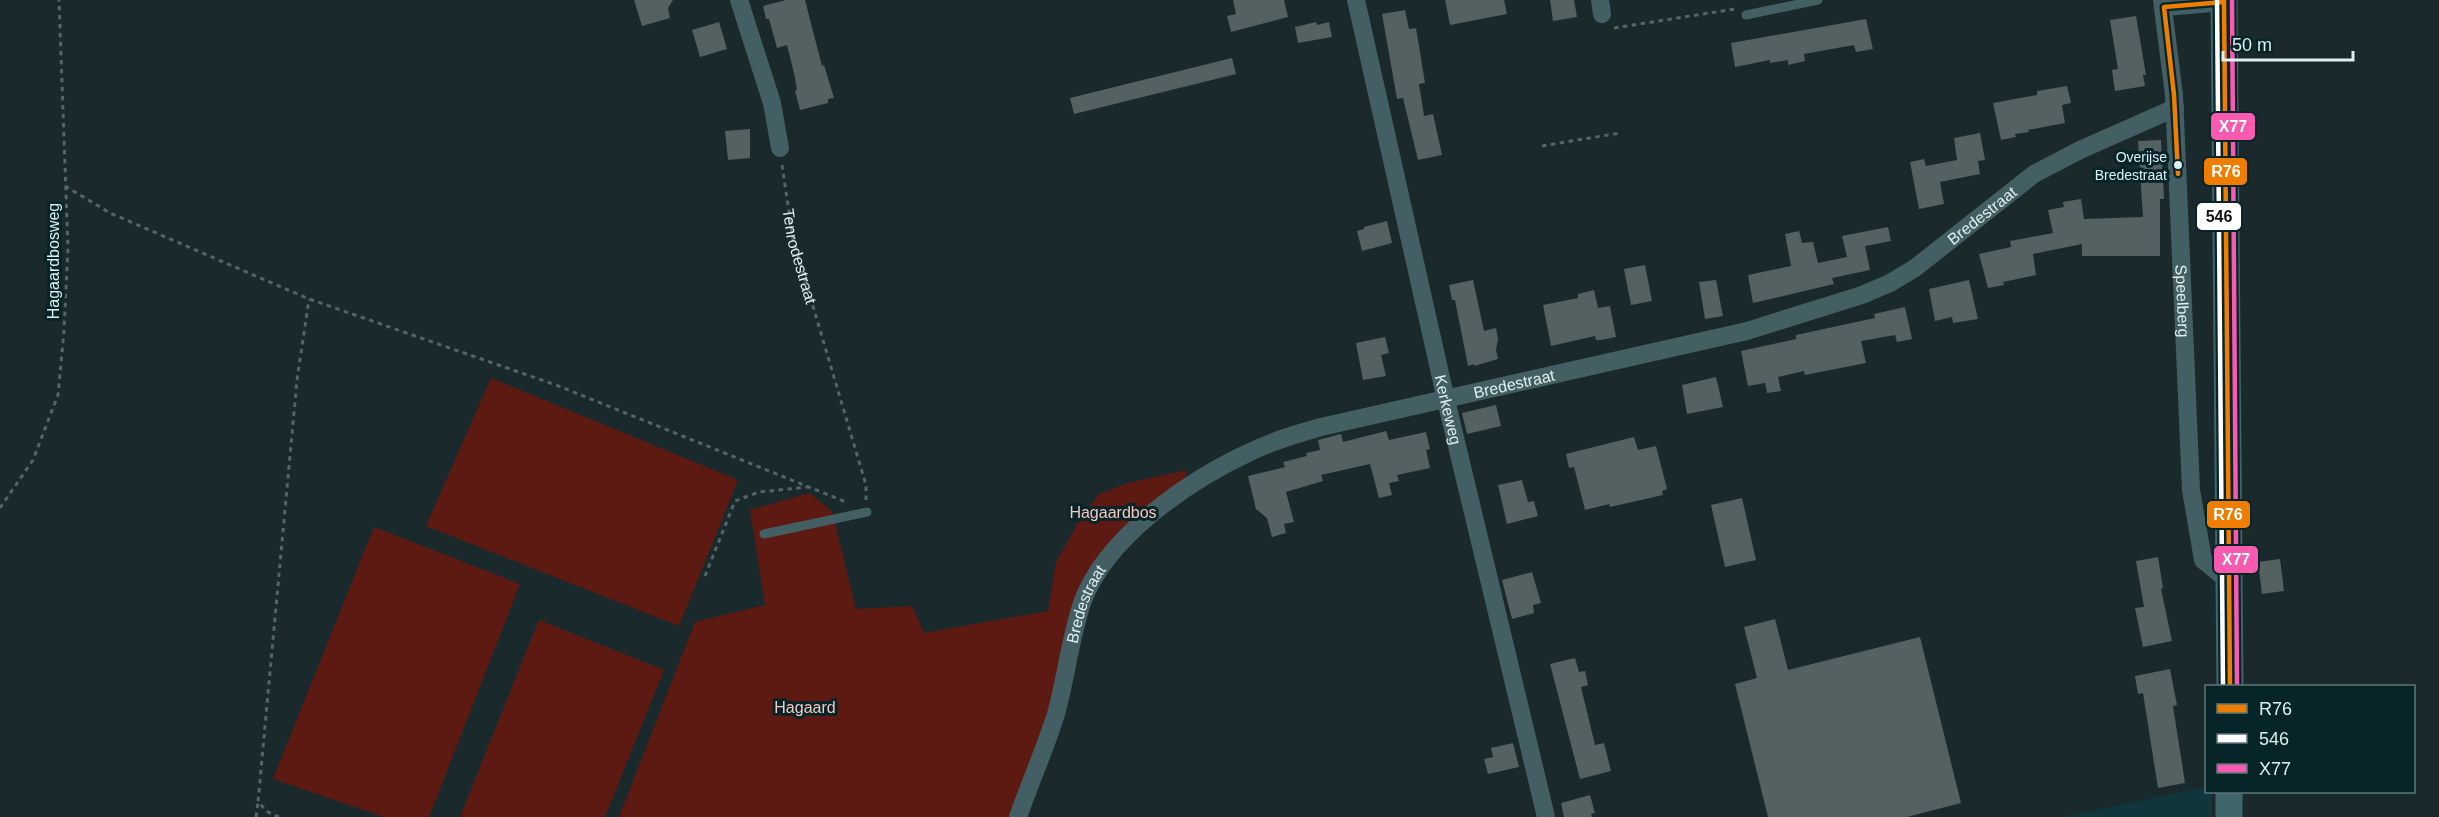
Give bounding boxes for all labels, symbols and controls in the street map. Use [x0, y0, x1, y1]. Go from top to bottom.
scale bar [2223, 24, 2354, 62]
text: 50 m [2232, 35, 2272, 55]
line badge: X77 [2210, 112, 2256, 141]
text: X77 [2219, 118, 2247, 135]
place label: Overijse Bredestraat [2095, 149, 2167, 183]
line badge: R76 [2203, 157, 2248, 186]
marker: Overijse Bredestraat [2172, 159, 2184, 171]
text: R76 [2211, 163, 2241, 180]
street label: Bredestraat [1944, 183, 2020, 248]
line badge: 546 [2196, 202, 2242, 231]
street label: Hagaardbosweg [45, 203, 62, 319]
street label: Tenrodestraat [780, 207, 820, 306]
text: 546 [2206, 208, 2232, 225]
street label: Speelberg [2173, 264, 2193, 338]
street label: Bredestraat [1472, 366, 1557, 401]
street label: Kerkeweg [1432, 373, 1465, 446]
line badge: R76 [2206, 500, 2251, 529]
park label: Hagaardbos [1069, 504, 1157, 521]
text: R76 [2213, 506, 2243, 523]
line badge: X77 [2213, 545, 2259, 574]
text: X77 [2222, 551, 2250, 568]
street label: Bredestraat [1063, 561, 1109, 645]
legend [2205, 685, 2415, 793]
park label: Hagaard [774, 699, 836, 716]
text: R76 [2259, 699, 2292, 719]
text: 546 [2259, 729, 2289, 749]
text: X77 [2259, 759, 2291, 779]

